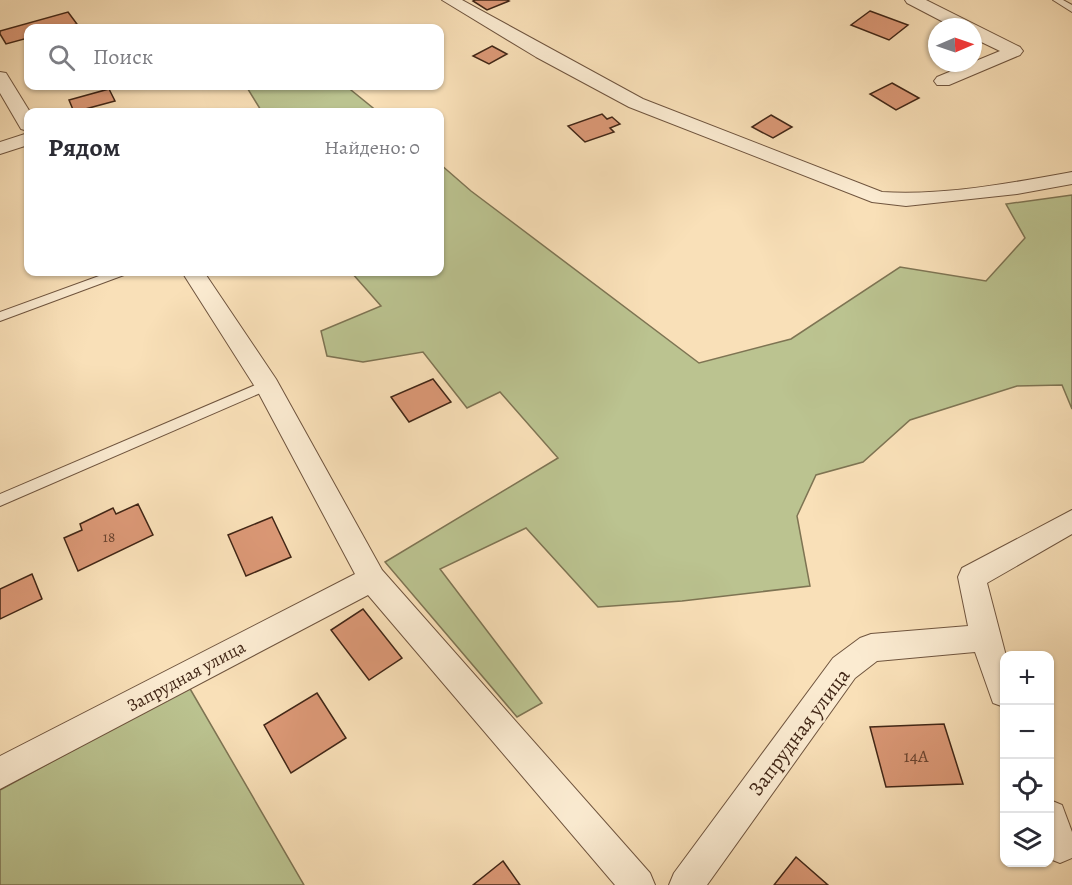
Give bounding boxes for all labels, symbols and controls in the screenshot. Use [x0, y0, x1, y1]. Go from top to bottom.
north arrow [928, 18, 982, 72]
search box [24, 24, 444, 90]
icon: search [45, 41, 78, 74]
text: Поиск [93, 42, 153, 72]
text: Рядом [48, 130, 120, 165]
text: Найдено: 0 [324, 134, 420, 161]
house number: 18 [103, 527, 115, 547]
street label: Запрудная улица [122, 634, 250, 717]
map controls [1000, 651, 1054, 867]
button: + [1000, 651, 1054, 705]
street label: Запрудная улица [742, 662, 856, 802]
button: − [1000, 705, 1054, 759]
house number: 14А [904, 744, 929, 768]
button: locate [1000, 759, 1054, 813]
button: layers [1000, 813, 1054, 867]

